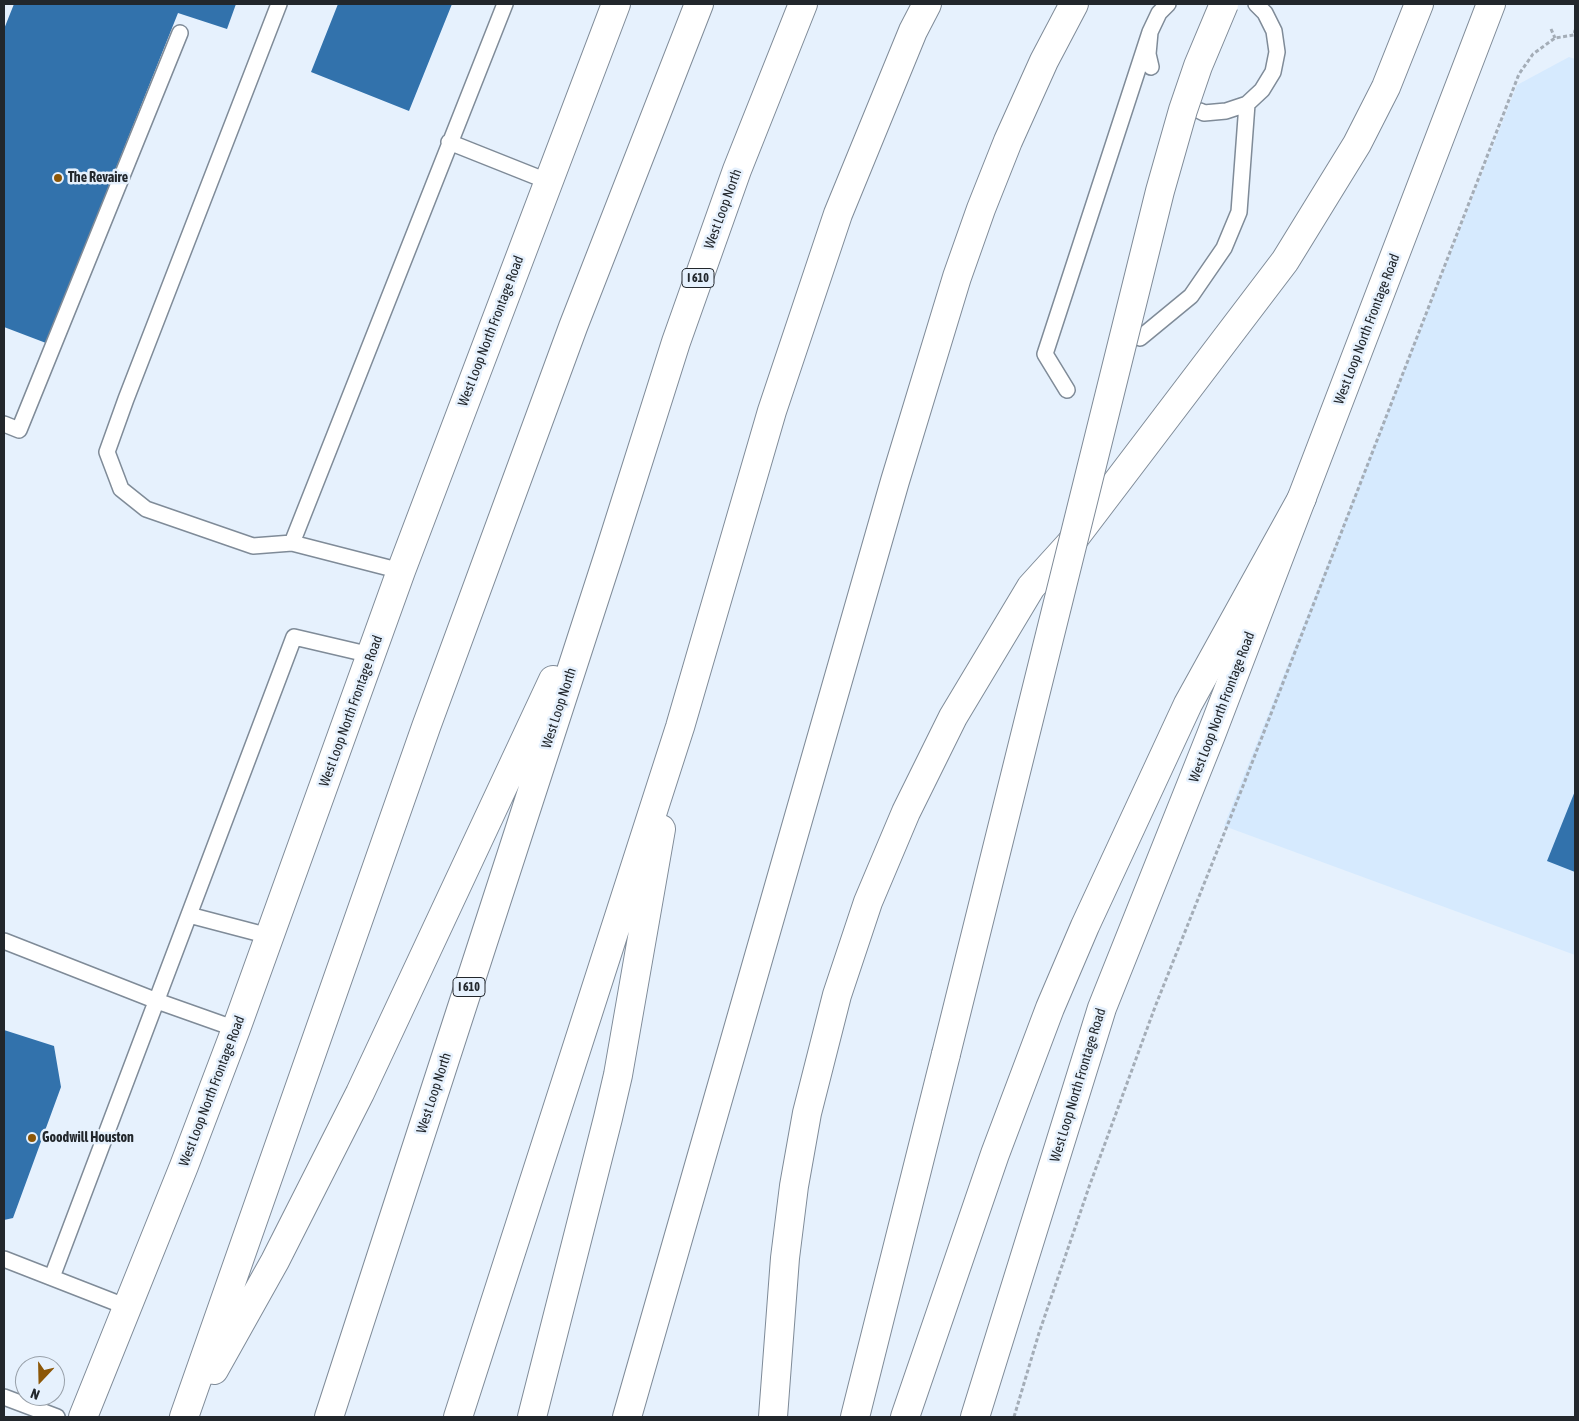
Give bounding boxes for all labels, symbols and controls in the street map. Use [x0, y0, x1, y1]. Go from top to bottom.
street label: West Loop North [701, 167, 745, 251]
place label: The Revaire [68, 170, 128, 186]
marker: The Revaire [52, 172, 64, 184]
street label: West Loop North Frontage Road [1331, 251, 1403, 407]
street label: West Loop North Frontage Road [455, 253, 527, 409]
road number: I 610 [682, 268, 714, 288]
street label: West Loop North Frontage Road [1186, 629, 1258, 785]
street label: West Loop North Frontage Road [316, 633, 386, 789]
street label: West Loop North [538, 666, 580, 750]
road number: I 610 [453, 978, 485, 996]
street label: West Loop North Frontage Road [1047, 1006, 1109, 1164]
street label: West Loop North Frontage Road [176, 1013, 248, 1169]
street label: West Loop North [413, 1051, 455, 1135]
place label: Goodwill Houston [42, 1130, 134, 1146]
marker: Goodwill Houston [26, 1132, 38, 1144]
north arrow [15, 1356, 65, 1406]
text: N [28, 1385, 42, 1403]

